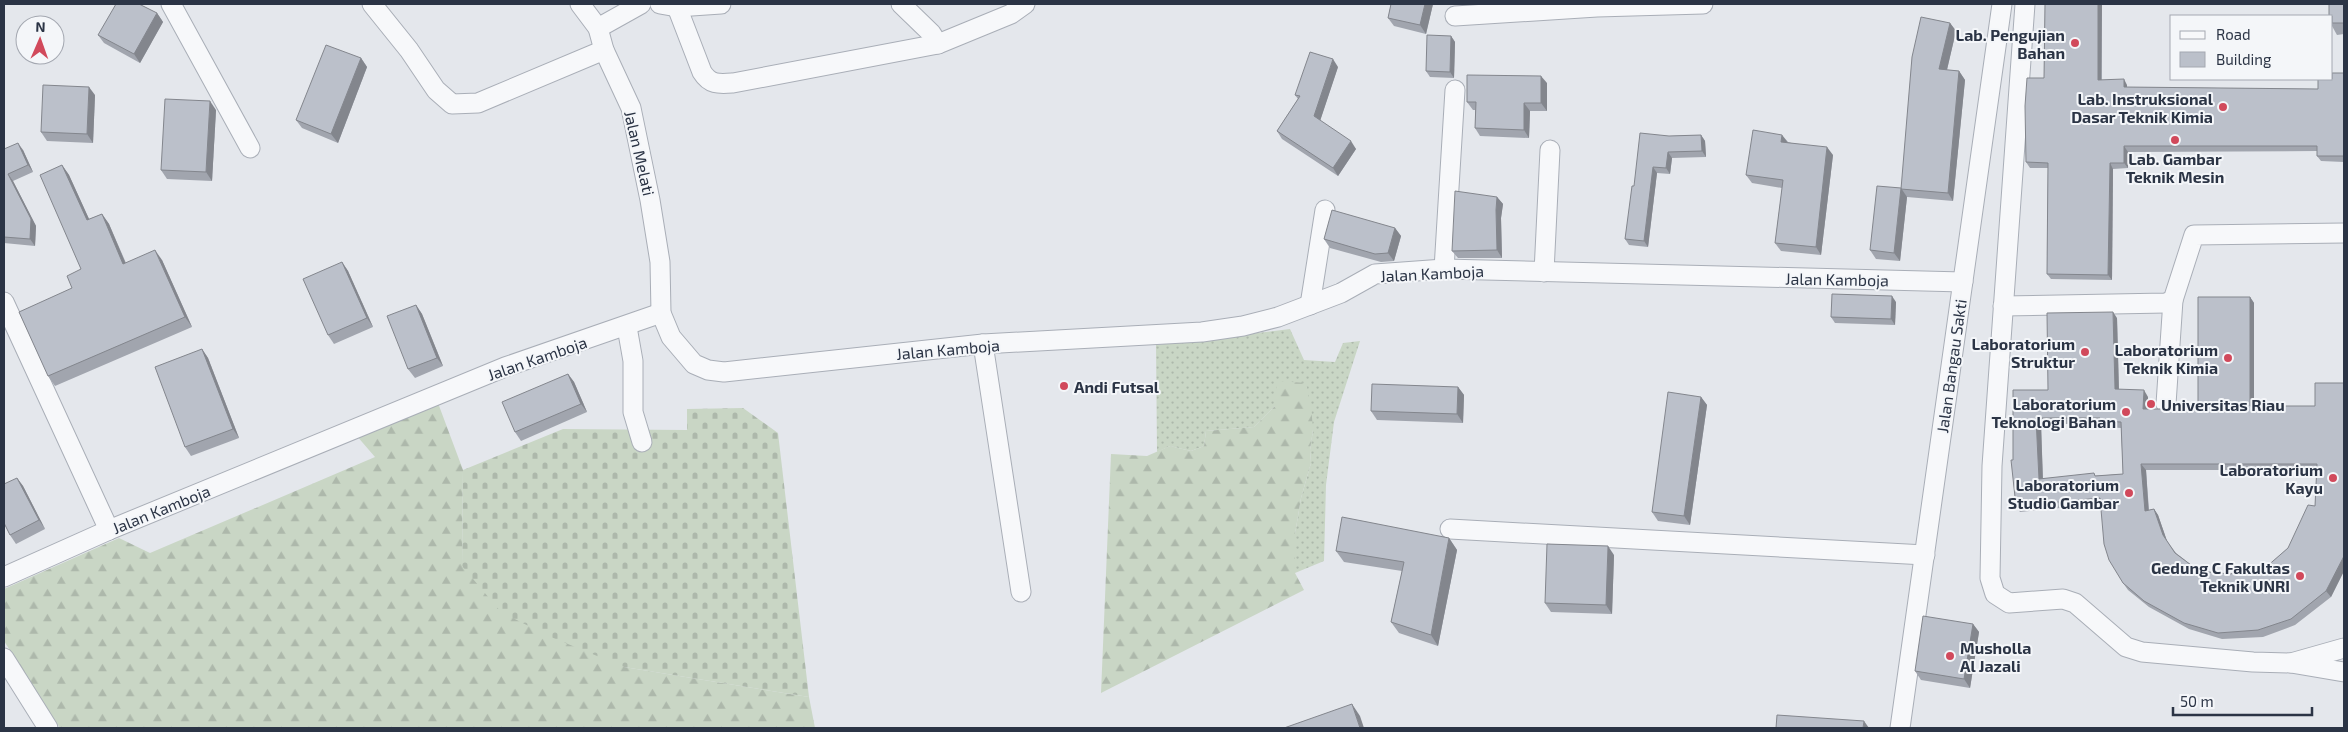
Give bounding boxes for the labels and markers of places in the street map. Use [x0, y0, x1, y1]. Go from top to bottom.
place label: Lab. Pengujian Bahan [1956, 25, 2065, 62]
marker: Lab. Pengujian Bahan [2069, 37, 2081, 49]
place label: Lab. Instruksional Dasar Teknik Kimia [2071, 89, 2214, 126]
marker: Lab. Instruksional Dasar Teknik Kimia [2217, 101, 2229, 113]
marker: Lab. Gambar Teknik Mesin [2169, 134, 2181, 146]
place label: Lab. Gambar Teknik Mesin [2126, 149, 2224, 186]
place label: Laboratorium Struktur [1972, 334, 2075, 371]
place label: Laboratorium Teknik Kimia [2115, 340, 2218, 377]
marker: Laboratorium Struktur [2079, 346, 2091, 358]
marker: Laboratorium Teknik Kimia [2222, 352, 2234, 364]
place label: Andi Futsal [1074, 377, 1160, 396]
marker: Andi Futsal [1058, 380, 1070, 392]
place label: Laboratorium Teknologi Bahan [1991, 394, 2116, 431]
place label: Universitas Riau [2161, 395, 2285, 414]
marker: Universitas Riau [2145, 398, 2157, 410]
marker: Laboratorium Teknologi Bahan [2120, 406, 2132, 418]
place label: Laboratorium Kayu [2220, 460, 2323, 498]
marker: Laboratorium Kayu [2327, 472, 2339, 484]
place label: Laboratorium Studio Gambar [2008, 475, 2119, 512]
marker: Laboratorium Studio Gambar [2123, 487, 2135, 499]
place label: Gedung C Fakultas Teknik UNRI [2151, 558, 2290, 595]
marker: Gedung C Fakultas Teknik UNRI [2294, 570, 2306, 582]
place label: Musholla Al Jazali [1960, 638, 2031, 675]
marker: Musholla Al Jazali [1944, 650, 1956, 662]

